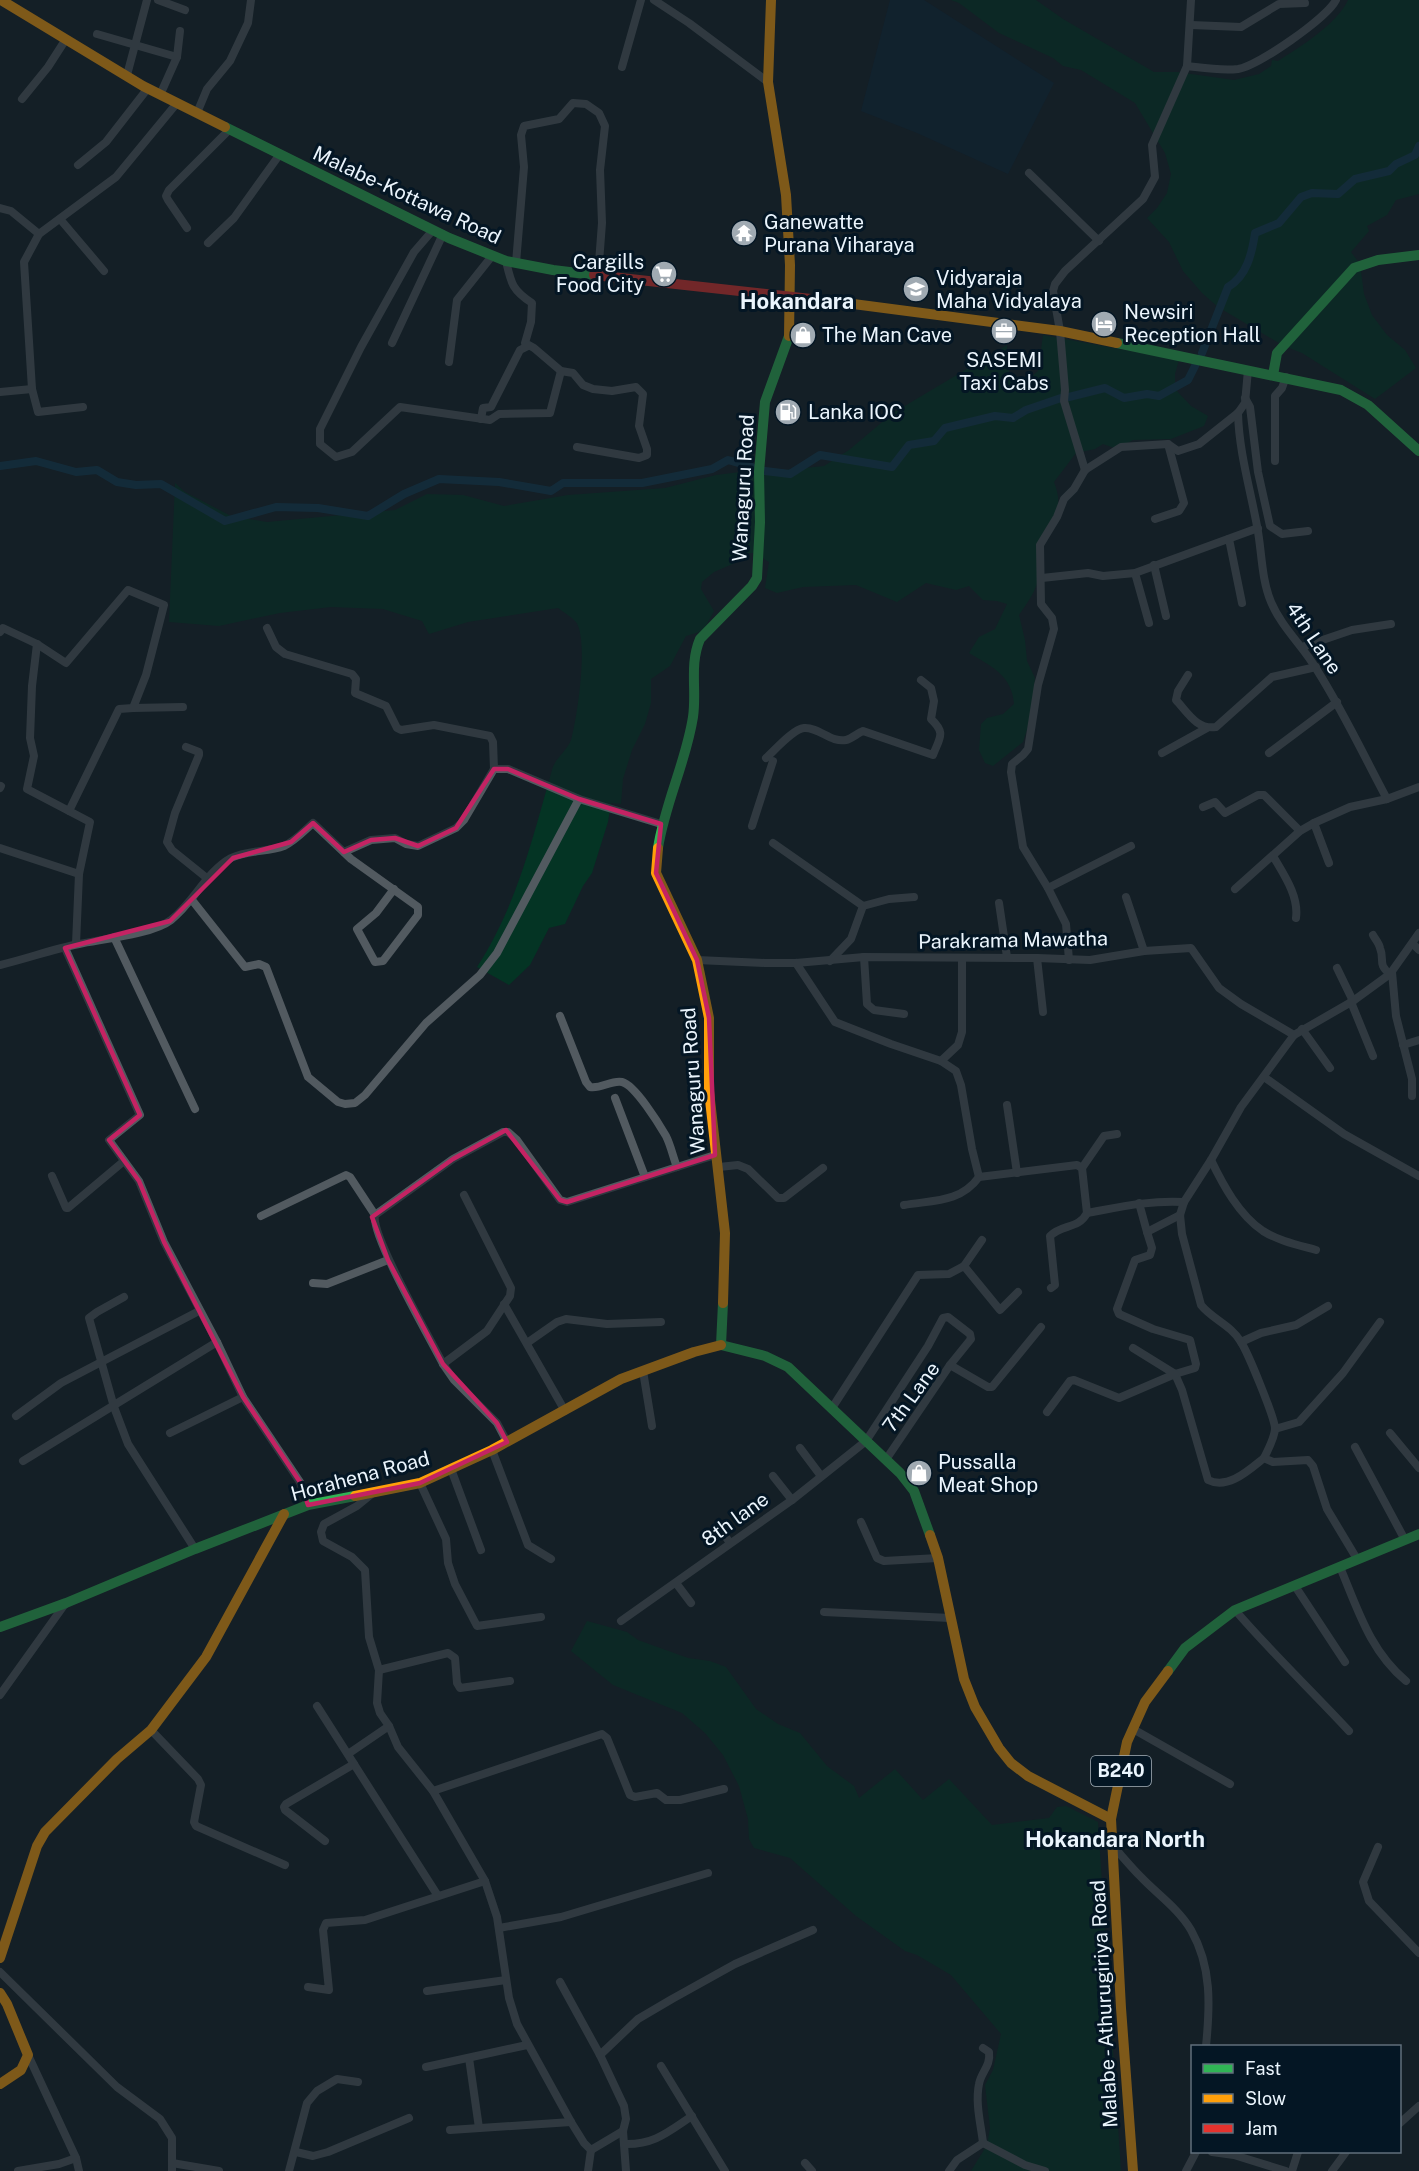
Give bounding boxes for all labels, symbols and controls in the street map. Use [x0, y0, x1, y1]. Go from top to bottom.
street label: Malabe-Kottawa Road [309, 141, 505, 249]
place label: Ganewatte Purana Viharaya [764, 210, 915, 257]
temple icon: Ganewatte Purana Viharaya [729, 218, 759, 248]
place label: Cargills Food City [556, 250, 644, 297]
supermarket icon: Cargills Food City [649, 259, 679, 289]
place label: Vidyaraja Maha Vidyalaya [936, 266, 1082, 313]
school or university icon: Vidyaraja Maha Vidyalaya [901, 274, 931, 304]
district label: Hokandara [740, 288, 854, 314]
place label: Newsiri Reception Hall [1124, 300, 1261, 347]
hotel icon: Newsiri Reception Hall [1089, 309, 1119, 339]
office icon: SASEMI Taxi Cabs [989, 316, 1019, 346]
shop icon: The Man Cave [788, 320, 818, 350]
place label: The Man Cave [822, 323, 952, 347]
place label: SASEMI Taxi Cabs [959, 348, 1049, 395]
fuel station icon: Lanka IOC [773, 397, 803, 427]
place label: Lanka IOC [808, 400, 903, 424]
street label: Wanaguru Road [727, 414, 759, 562]
street label: 4th Lane [1281, 597, 1347, 679]
street label: Parakrama Mawatha [918, 926, 1108, 954]
street label: Wanaguru Road [676, 1007, 710, 1155]
street label: 7th Lane [877, 1357, 945, 1437]
street label: Horahena Road [288, 1446, 432, 1506]
place label: Pussalla Meat Shop [938, 1450, 1038, 1497]
shop icon: Pussalla Meat Shop [904, 1458, 934, 1488]
street label: 8th lane [697, 1487, 773, 1551]
road number: B240 [1091, 1756, 1151, 1786]
district label: Hokandara North [1025, 1826, 1205, 1852]
street label: Malabe - Athurugiriya Road [1086, 1879, 1122, 2129]
legend [1191, 2045, 1401, 2153]
text: Fast [1245, 2058, 1281, 2079]
text: Slow [1245, 2088, 1286, 2109]
text: Jam [1245, 2118, 1278, 2139]

